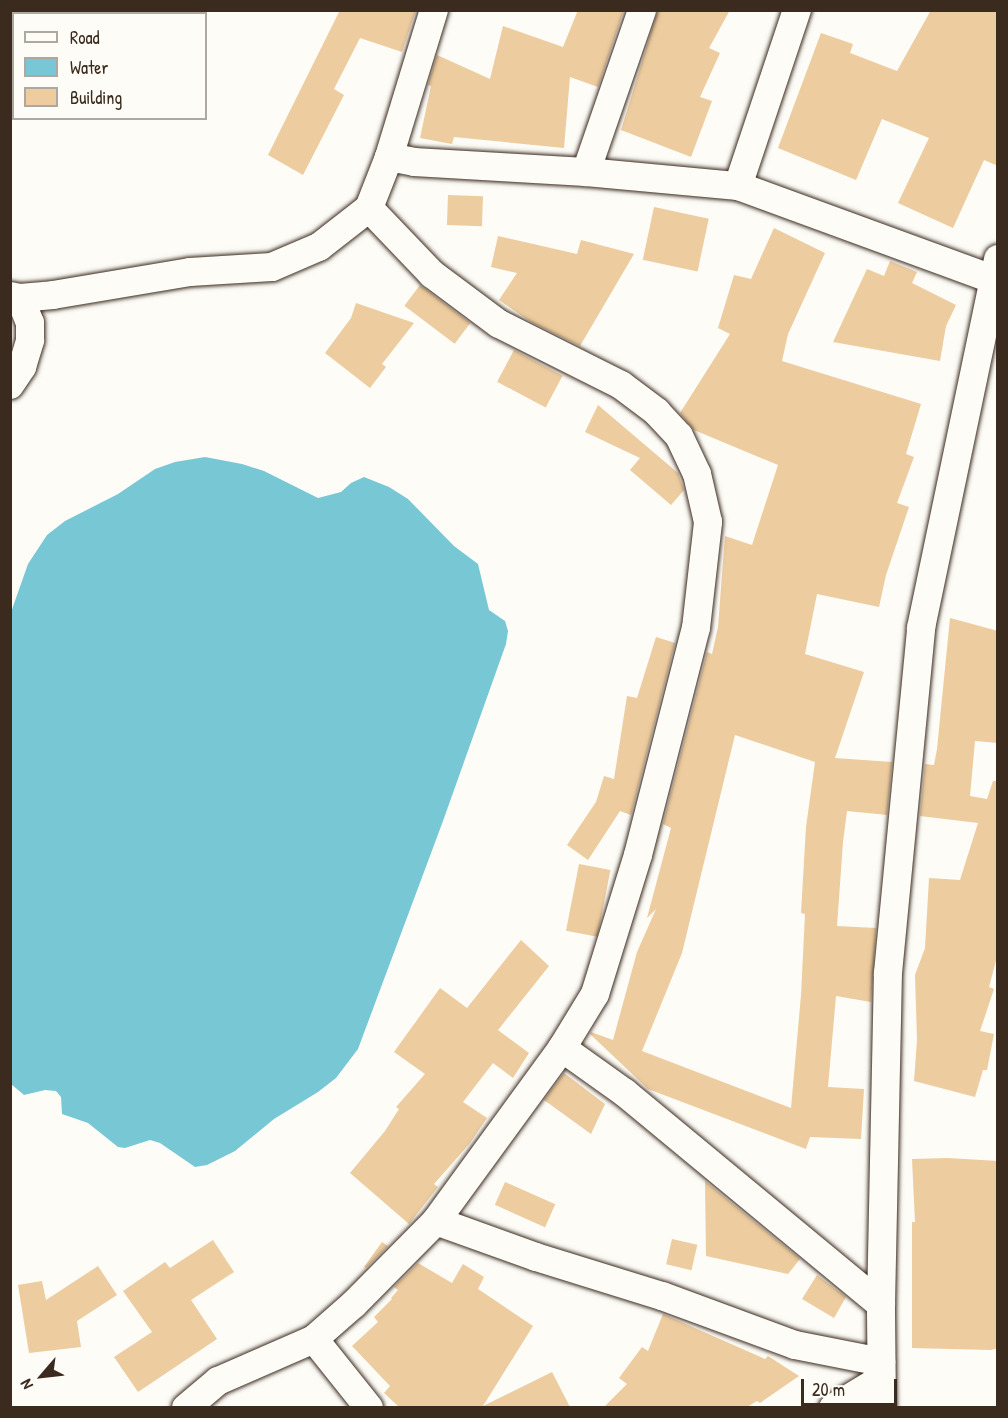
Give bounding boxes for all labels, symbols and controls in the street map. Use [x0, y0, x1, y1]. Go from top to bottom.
legend [12, 12, 207, 120]
text: Road [70, 25, 100, 50]
text: Water [70, 55, 108, 80]
text: Building [70, 85, 122, 110]
north arrow [12, 1346, 72, 1406]
scale bar [804, 1367, 900, 1405]
text: N [14, 1376, 38, 1393]
text: 20 m [812, 1377, 845, 1402]

